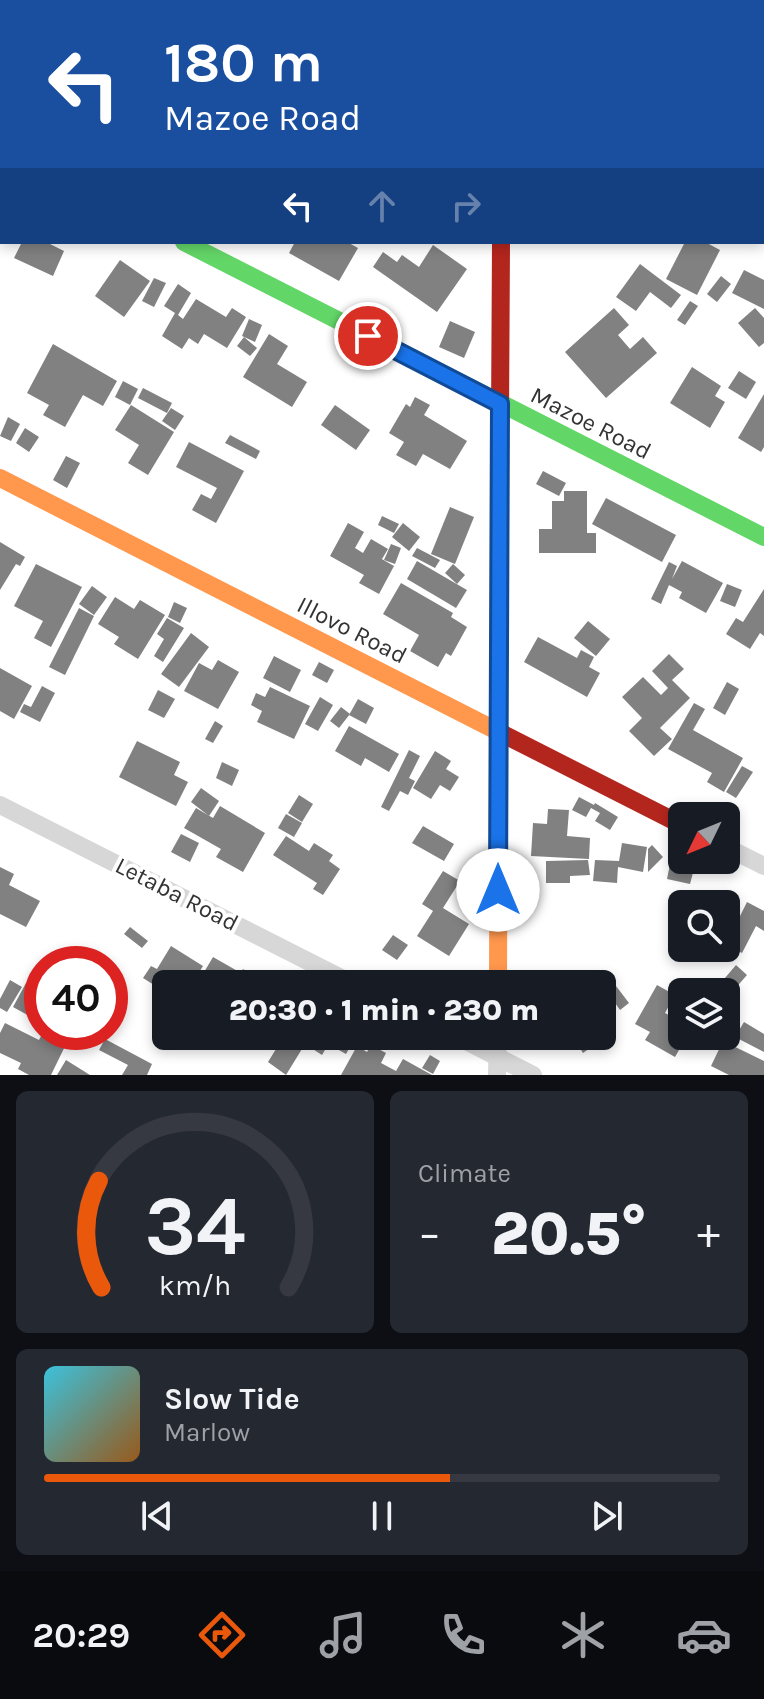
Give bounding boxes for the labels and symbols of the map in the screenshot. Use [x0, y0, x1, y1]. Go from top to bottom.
pin [334, 302, 402, 370]
street label: Mazoe Road [526, 381, 656, 465]
street label: Illovo Road [292, 590, 412, 670]
north arrow [668, 802, 740, 874]
position arrow [456, 848, 540, 932]
street label: Letaba Road [111, 851, 243, 937]
speed limit sign: 40 [24, 946, 128, 1050]

